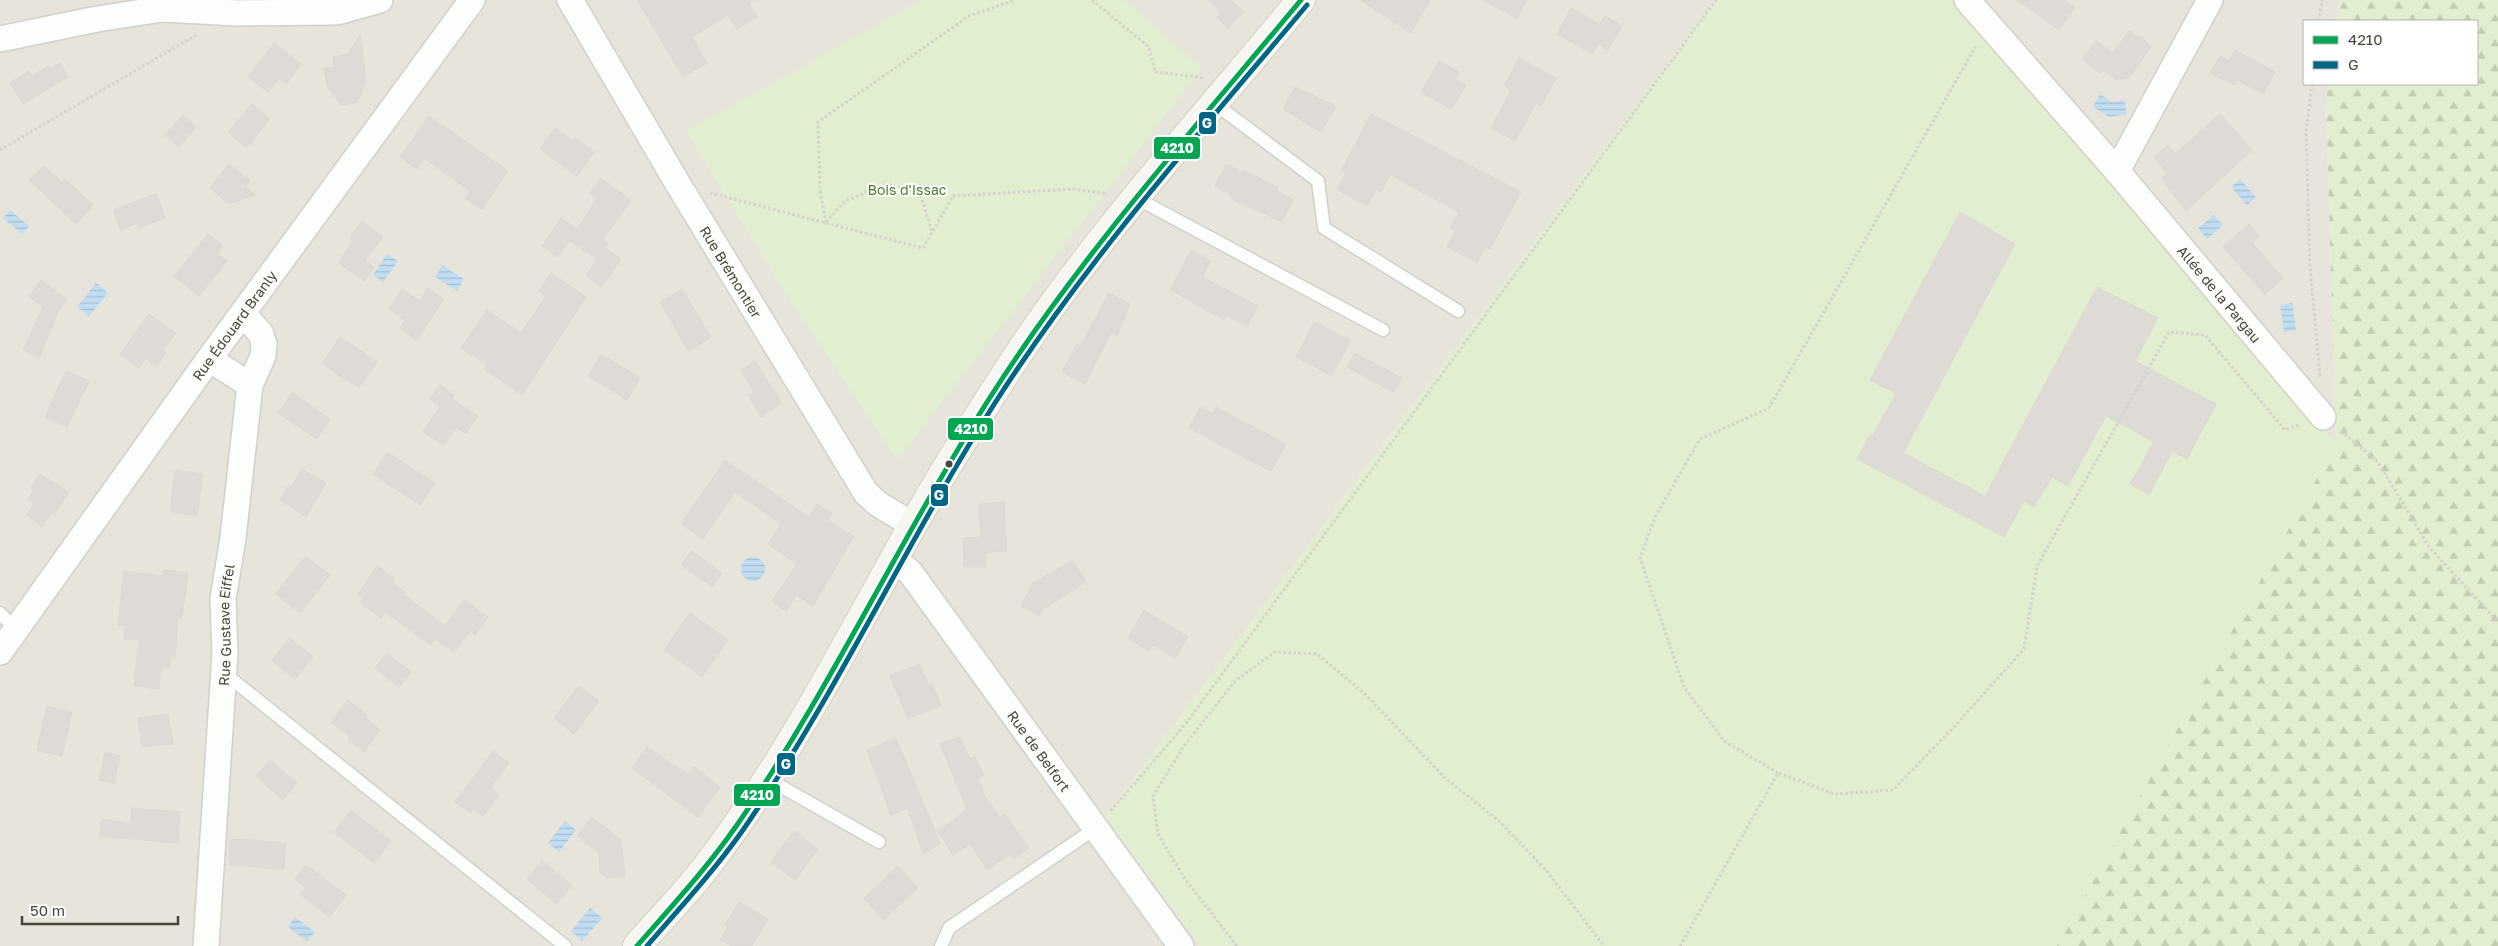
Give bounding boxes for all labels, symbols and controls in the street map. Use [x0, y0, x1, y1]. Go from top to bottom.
legend [2303, 20, 2478, 85]
text: 4210 [2348, 30, 2382, 48]
text: G [2348, 55, 2359, 73]
line badge: G [1198, 111, 1217, 135]
text: G [1202, 114, 1212, 131]
line badge: 4210 [1153, 136, 1201, 160]
text: 4210 [1160, 139, 1194, 156]
park label: Bois d'Issac [868, 181, 947, 198]
street label: Rue Brémontier [697, 223, 766, 321]
street label: Allée de la Pargau [2174, 242, 2265, 346]
street label: Rue Édouard Branly [188, 267, 280, 383]
line badge: 4210 [947, 417, 994, 441]
text: 4210 [954, 420, 988, 437]
unlabelled marker [944, 459, 954, 469]
line badge: G [930, 483, 949, 507]
text: G [934, 486, 944, 503]
street label: Rue Gustave Eiffel [214, 562, 237, 686]
street label: Rue de Belfort [1004, 707, 1075, 795]
line badge: G [776, 752, 796, 776]
text: G [781, 755, 791, 772]
line badge: 4210 [733, 783, 781, 807]
text: 4210 [740, 786, 774, 803]
scale bar [22, 894, 179, 926]
text: 50 m [30, 901, 65, 919]

